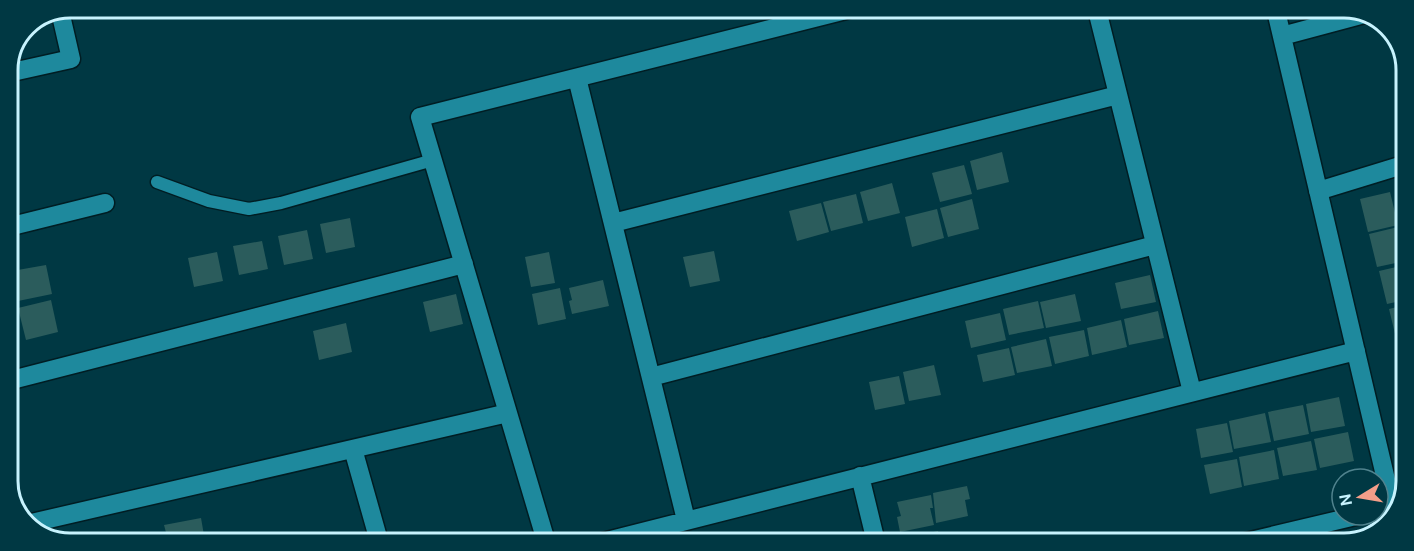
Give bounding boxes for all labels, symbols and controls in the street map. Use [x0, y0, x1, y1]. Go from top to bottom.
north arrow [1330, 467, 1390, 527]
text: N [1334, 492, 1357, 507]

